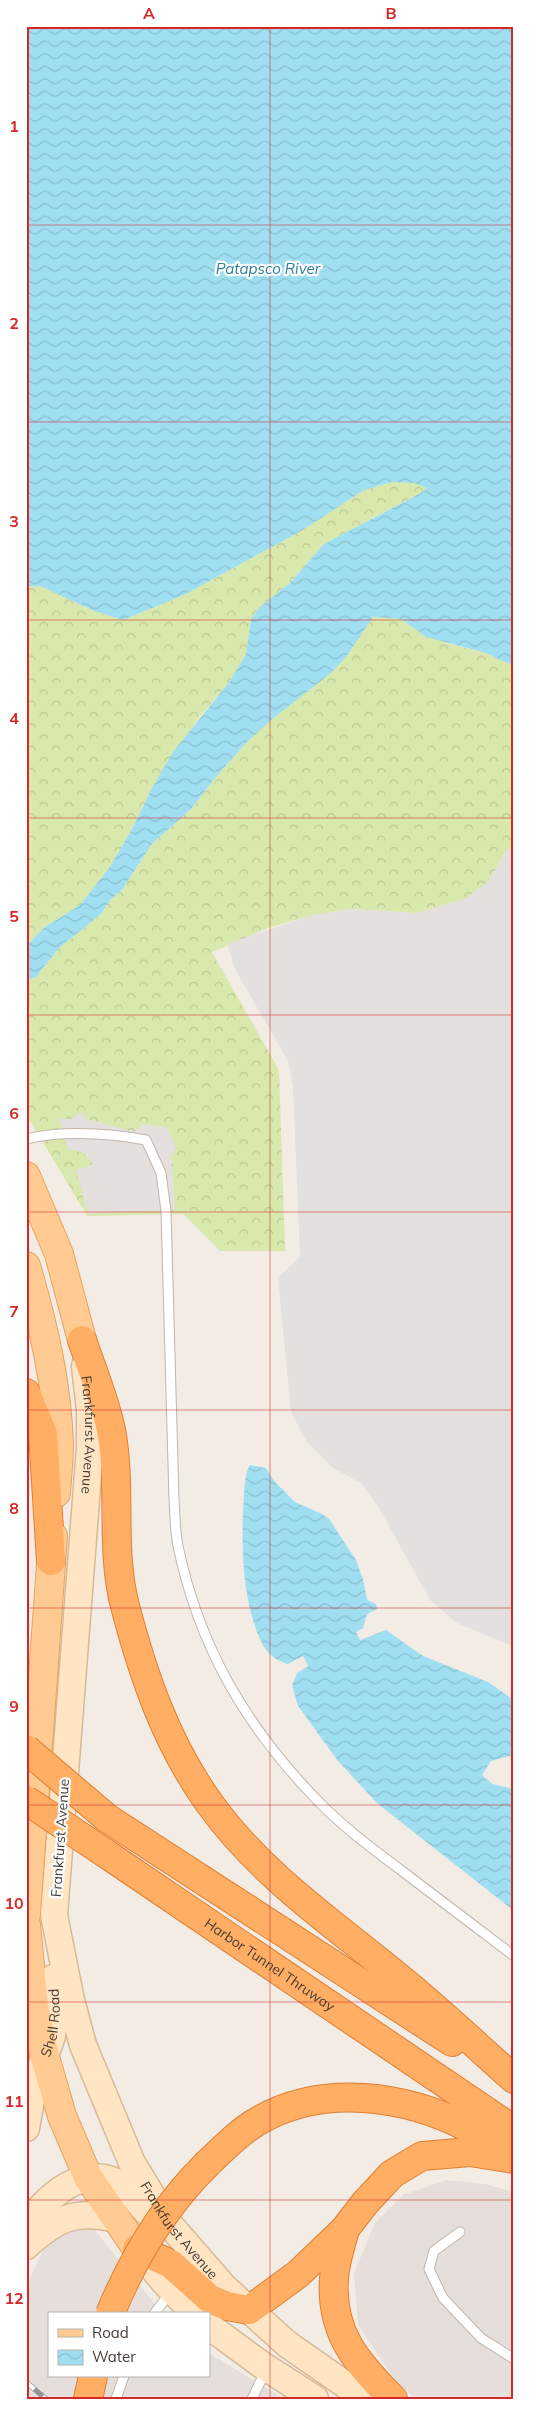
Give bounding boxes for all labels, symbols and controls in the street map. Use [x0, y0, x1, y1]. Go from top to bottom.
text: A [143, 3, 155, 23]
text: B [385, 3, 397, 23]
text: 1 [9, 116, 19, 136]
water label: Patapsco River [216, 259, 321, 278]
text: 2 [9, 313, 19, 333]
text: 3 [9, 511, 19, 531]
text: 4 [9, 708, 19, 728]
text: 5 [9, 906, 19, 926]
text: 6 [9, 1103, 19, 1123]
text: 7 [9, 1301, 19, 1321]
street label: Frankfurst Avenue [77, 1375, 99, 1495]
text: 8 [9, 1498, 19, 1518]
text: 9 [9, 1696, 19, 1716]
street label: Frankfurst Avenue [47, 1778, 73, 1898]
text: 10 [4, 1893, 24, 1913]
street label: Harbor Tunnel Thruway [201, 1914, 339, 2015]
street label: Shell Road [36, 1988, 64, 2059]
text: 11 [4, 2091, 24, 2111]
street label: Frankfurst Avenue [136, 2178, 222, 2283]
text: 12 [4, 2288, 24, 2308]
legend [48, 2312, 210, 2378]
text: Road [92, 2323, 129, 2342]
text: Water [92, 2347, 136, 2366]

